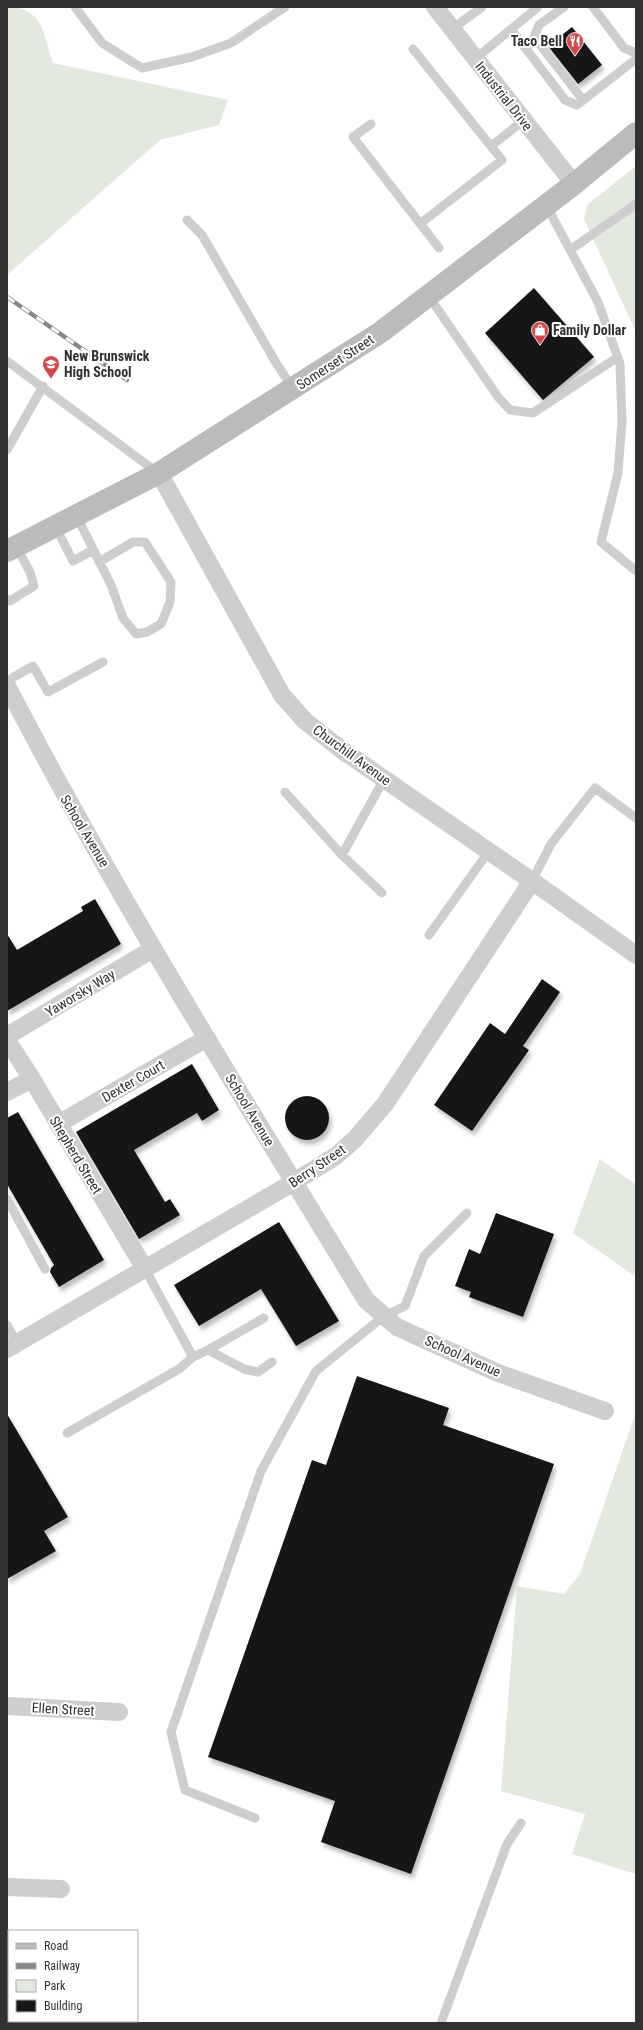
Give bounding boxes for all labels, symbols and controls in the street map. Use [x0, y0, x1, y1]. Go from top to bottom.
restaurant icon: Taco Bell [565, 31, 585, 56]
place label: Taco Bell [511, 33, 562, 49]
street label: Industrial Drive [472, 58, 536, 134]
shop icon: Family Dollar [530, 320, 550, 345]
place label: Family Dollar [553, 322, 626, 338]
street label: Somerset Street [293, 331, 377, 393]
place label: New Brunswick High School [64, 348, 150, 380]
school or university icon: New Brunswick High School [41, 354, 61, 379]
street label: Churchill Avenue [310, 721, 394, 789]
street label: School Avenue [57, 792, 113, 870]
street label: Yaworsky Way [42, 966, 118, 1020]
street label: Dexter Court [99, 1057, 167, 1105]
street label: School Avenue [222, 1071, 278, 1149]
street label: Shepherd Street [47, 1113, 105, 1197]
street label: Berry Street [286, 1141, 348, 1191]
street label: School Avenue [423, 1332, 504, 1380]
street label: Ellen Street [31, 1699, 95, 1719]
legend [8, 1930, 138, 2022]
text: Road [44, 1939, 68, 1953]
text: Railway [44, 1959, 80, 1973]
text: Park [44, 1979, 66, 1993]
text: Building [44, 1999, 82, 2013]

